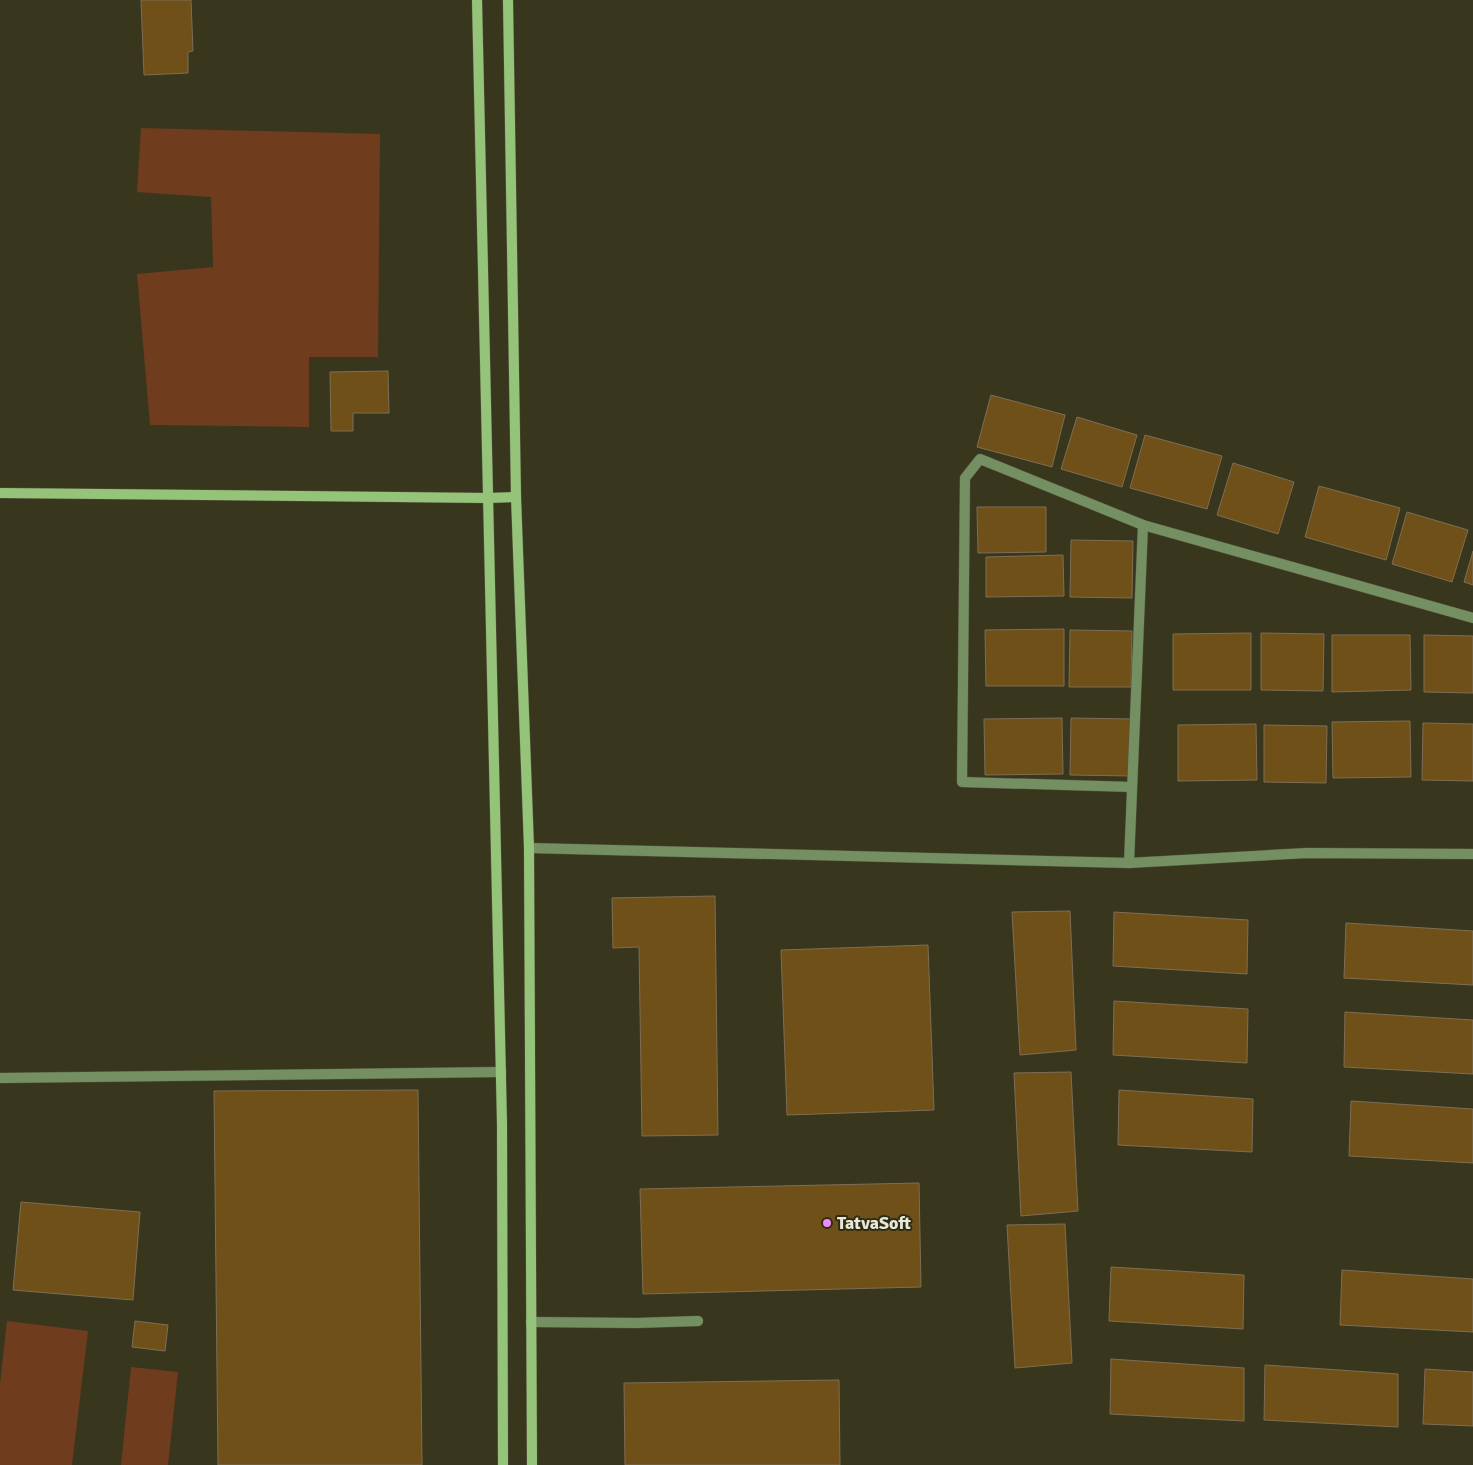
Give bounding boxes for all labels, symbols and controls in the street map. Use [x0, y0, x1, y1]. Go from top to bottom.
place label: TatvaSoft [837, 1212, 911, 1234]
marker: TatvaSoft [821, 1217, 833, 1229]

